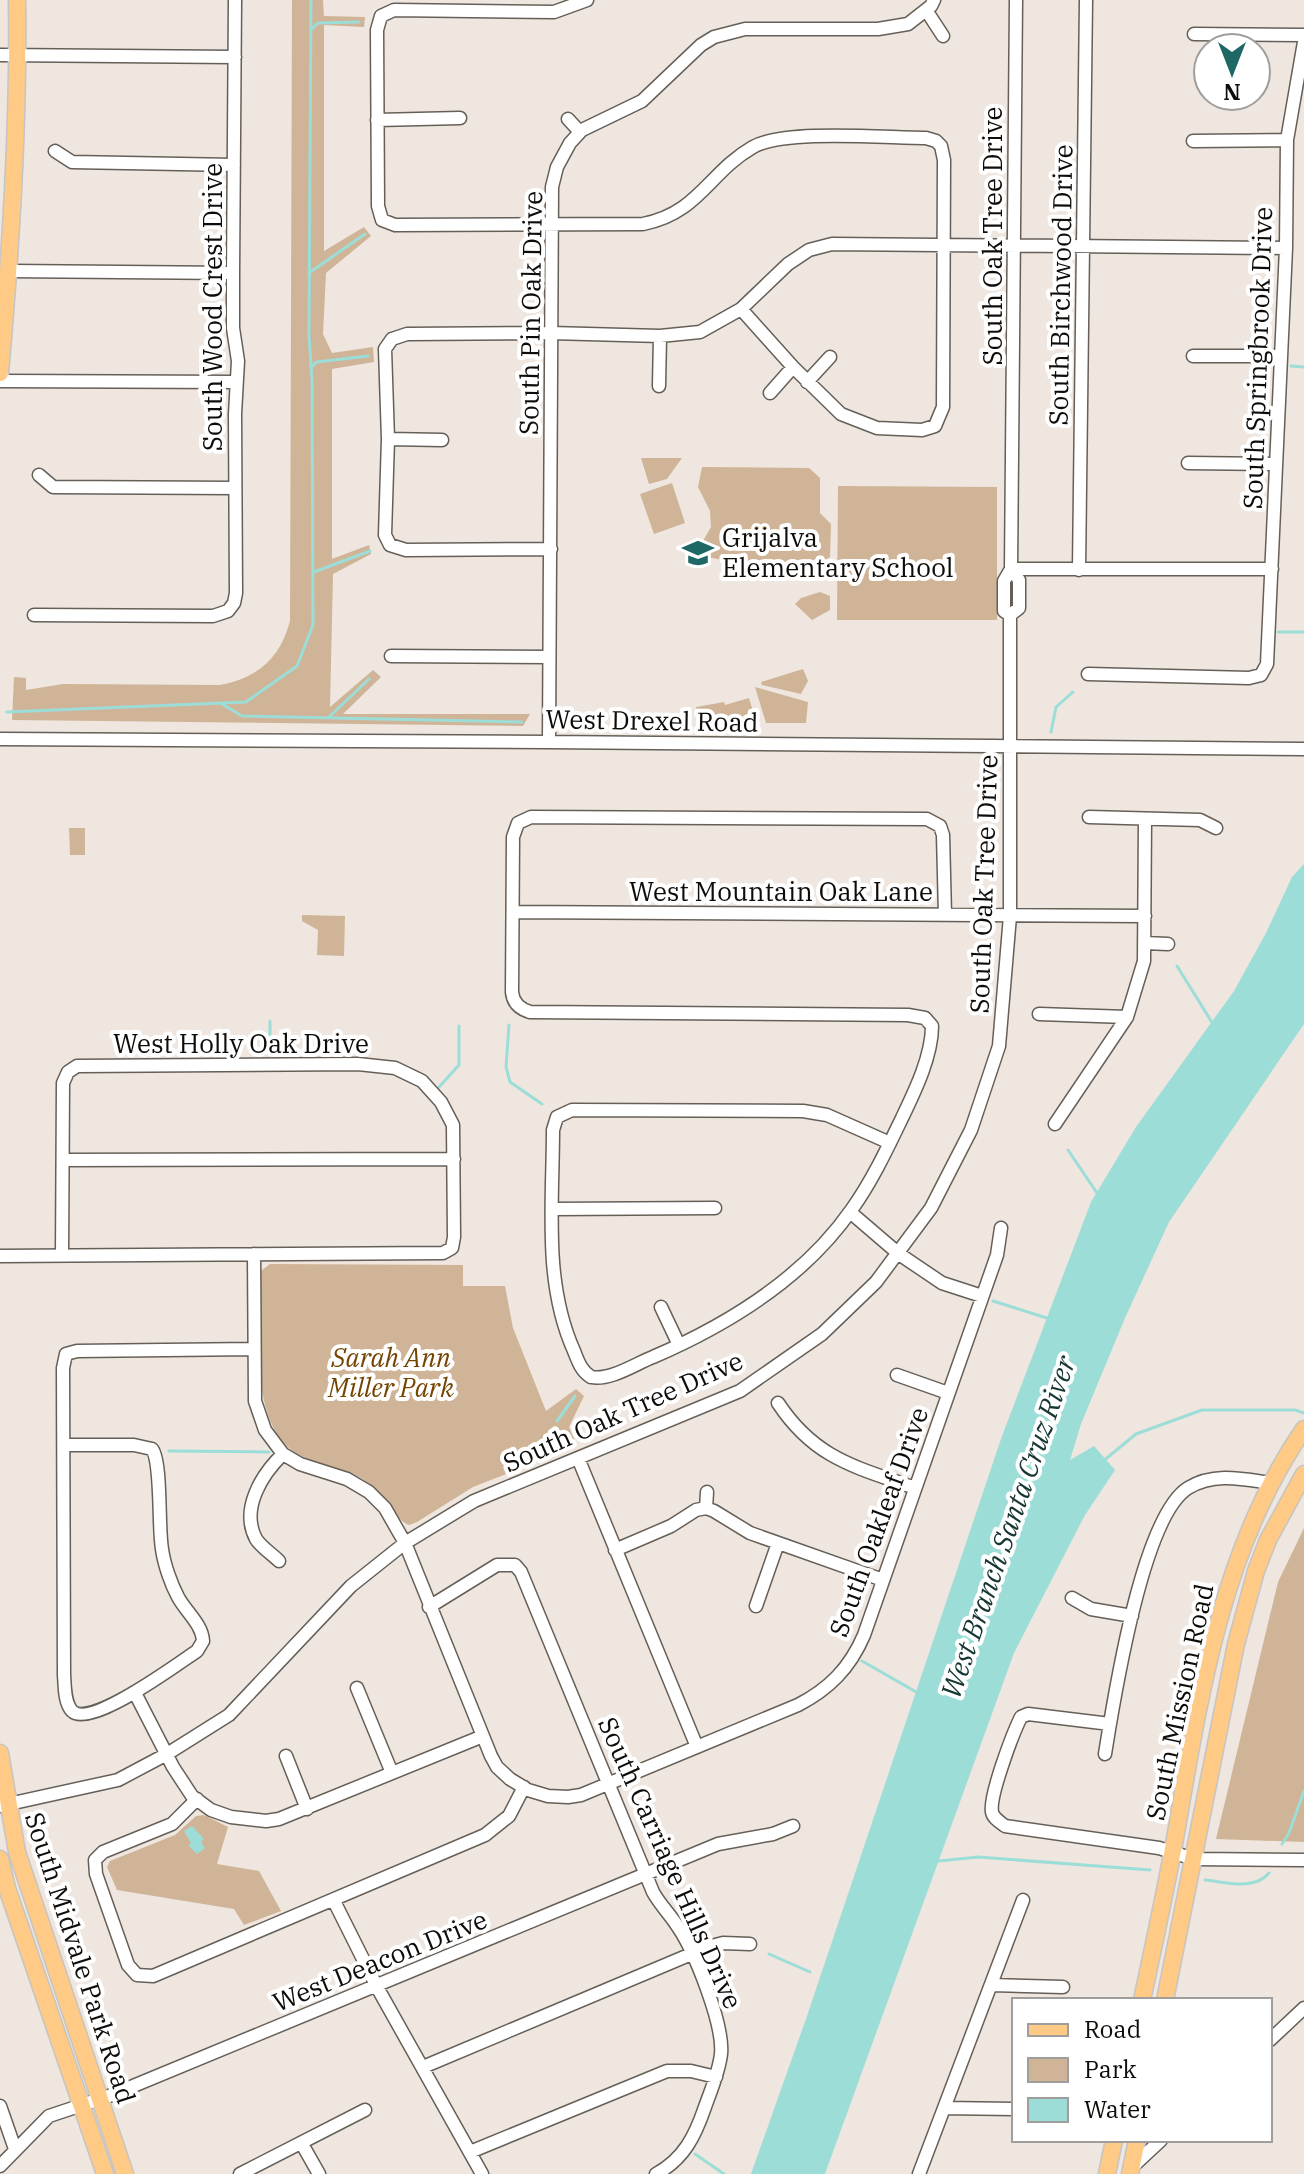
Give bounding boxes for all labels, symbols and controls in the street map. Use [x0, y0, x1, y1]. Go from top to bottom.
north arrow [1192, 32, 1272, 112]
text: N [1223, 78, 1241, 107]
street label: South Oak Tree Drive [975, 106, 1009, 366]
street label: South Birchwood Drive [1041, 144, 1079, 426]
street label: South Wood Crest Drive [195, 163, 229, 451]
street label: South Pin Oak Drive [511, 191, 549, 435]
street label: South Springbrook Drive [1235, 206, 1279, 510]
place label: Grijalva Elementary School [722, 520, 954, 584]
school or university icon: Grijalva Elementary School [681, 536, 715, 570]
street label: West Drexel Road [545, 701, 759, 739]
street label: South Oak Tree Drive [961, 754, 1005, 1014]
street label: West Mountain Oak Lane [629, 874, 933, 908]
street label: West Holly Oak Drive [113, 1026, 369, 1060]
park label: Sarah Ann Miller Park [327, 1340, 454, 1404]
street label: South Oak Tree Drive [497, 1343, 748, 1479]
water label: West Branch Santa Cruz River [932, 1350, 1084, 1703]
street label: South Oakleaf Drive [821, 1402, 935, 1641]
street label: South Mission Road [1137, 1580, 1221, 1823]
street label: South Carriage Hills Drive [591, 1711, 751, 2014]
street label: South Midvale Park Road [18, 1808, 144, 2108]
street label: West Deacon Drive [267, 1902, 492, 2019]
legend [1012, 1998, 1272, 2142]
text: Road [1084, 2013, 1141, 2045]
text: Park [1084, 2053, 1136, 2085]
text: Water [1084, 2093, 1151, 2125]

